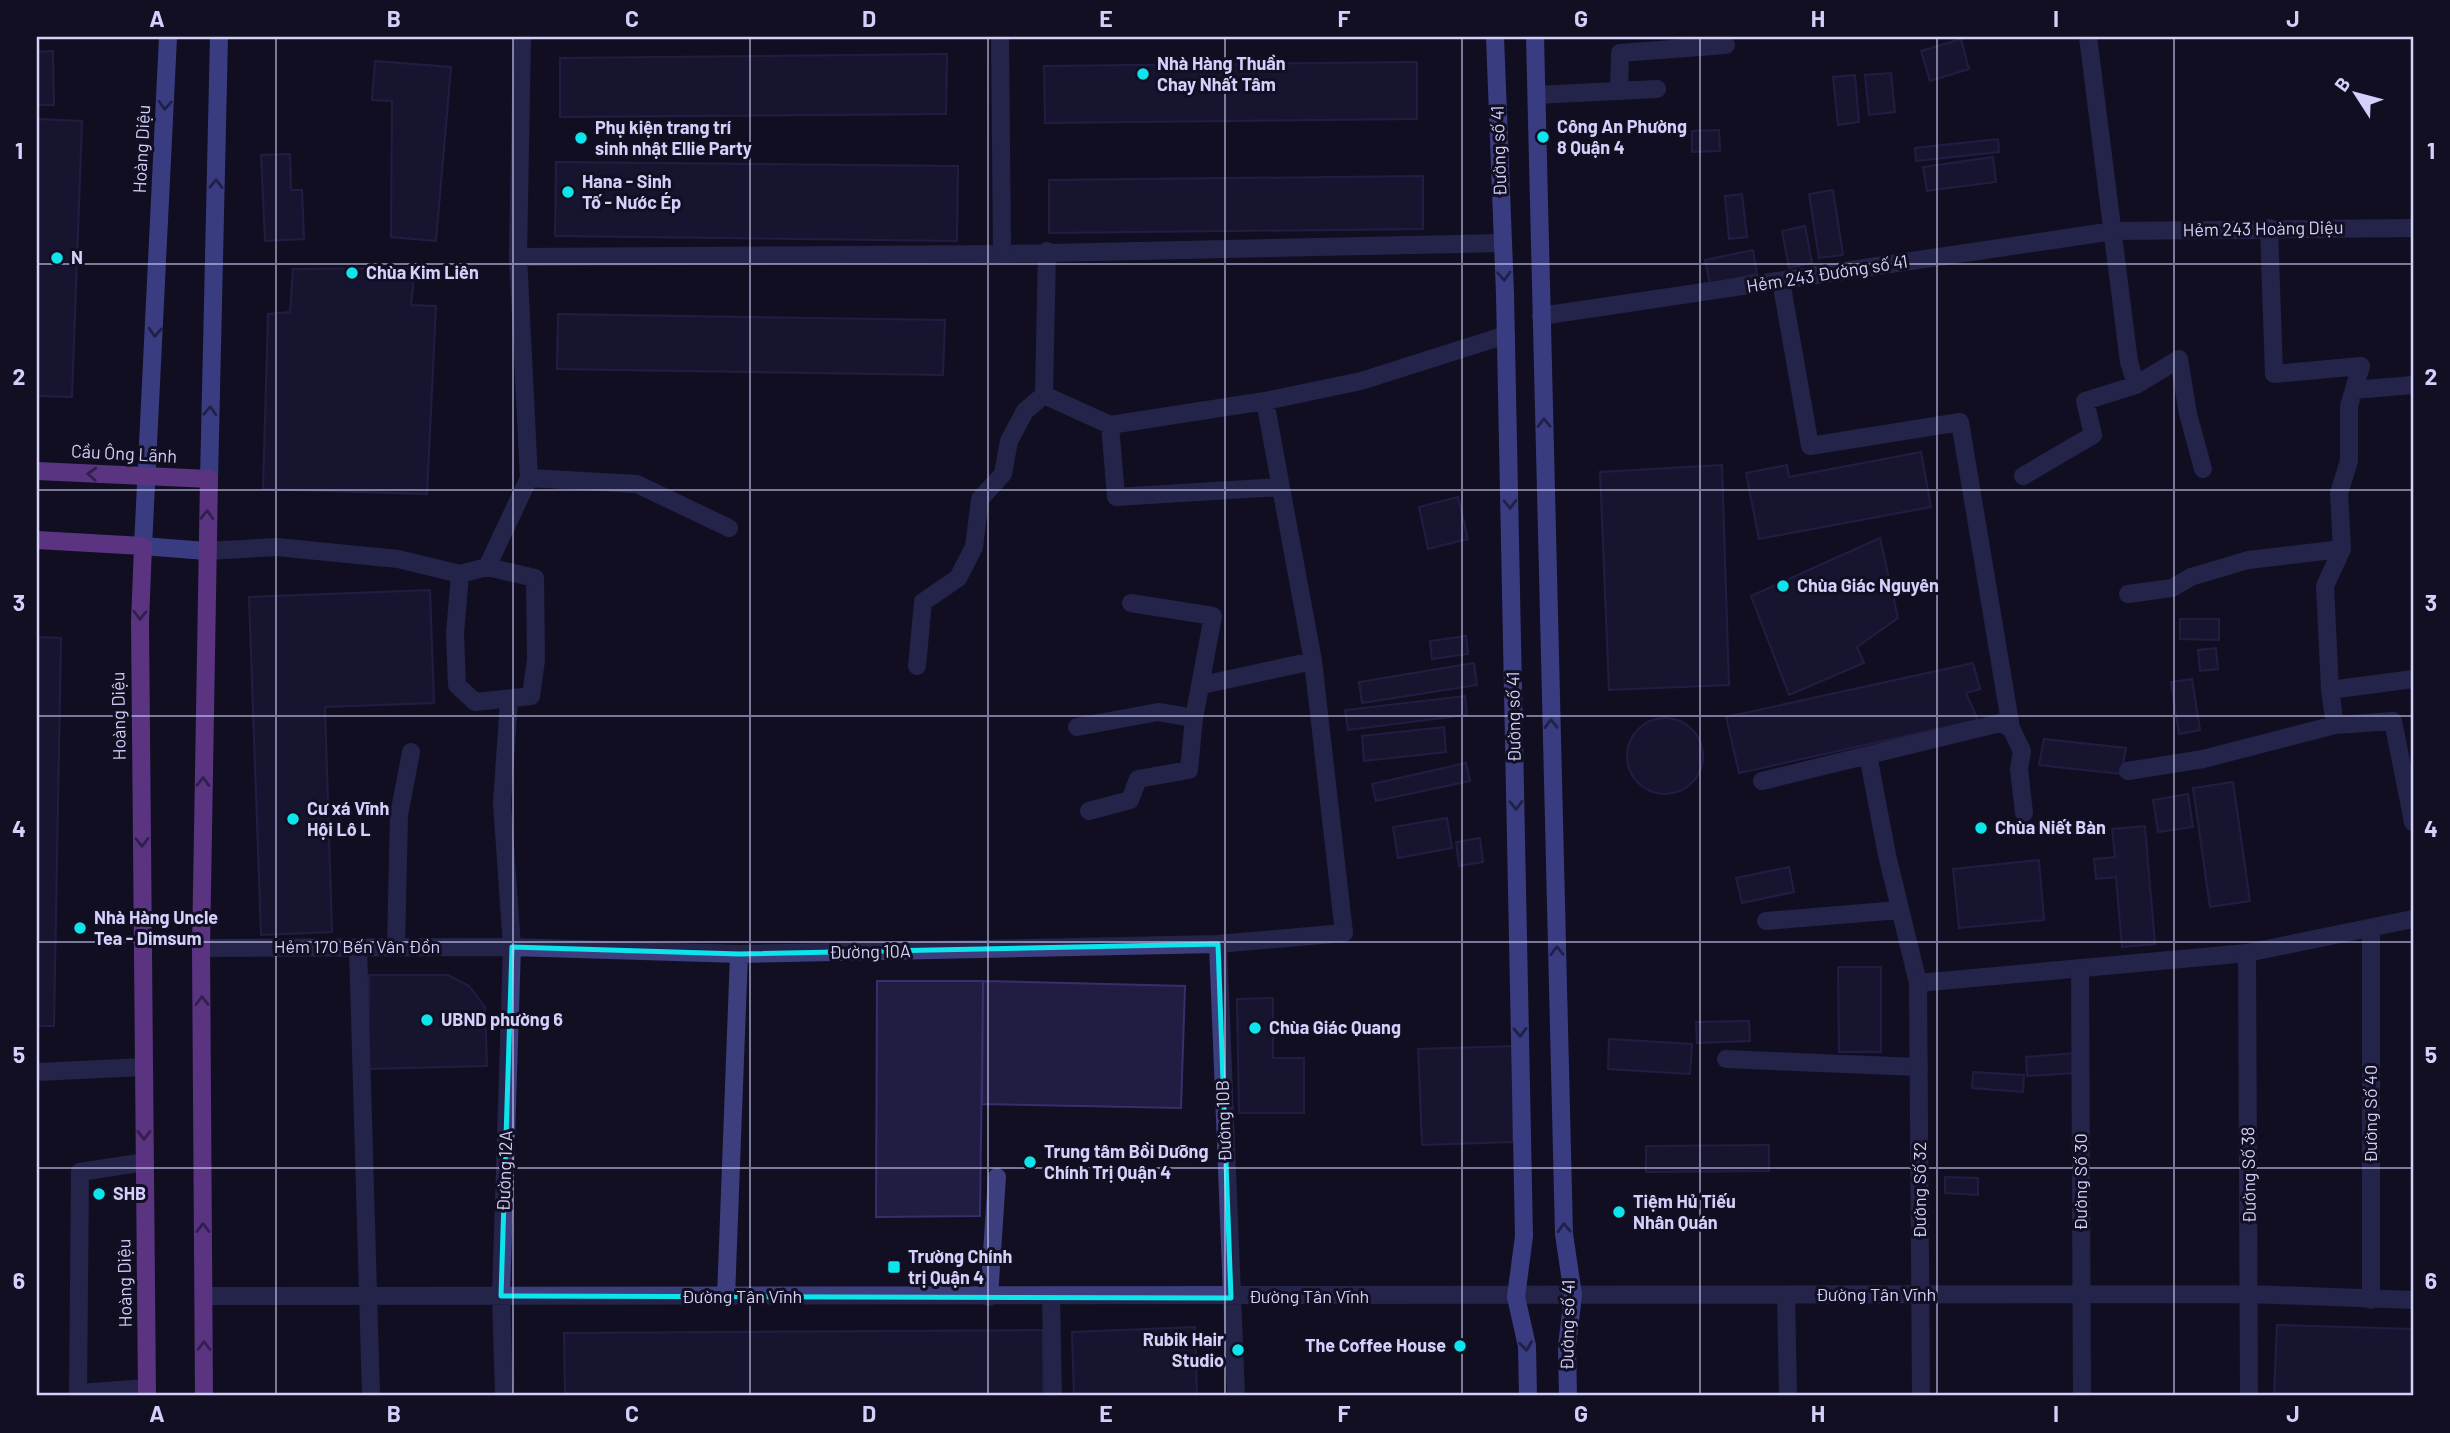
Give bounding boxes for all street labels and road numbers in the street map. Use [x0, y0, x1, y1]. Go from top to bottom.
street label: Hoàng Diệu [128, 104, 154, 194]
street label: Đường số 41 [1485, 105, 1511, 197]
street label: Hẻm 243 Hoàng Diệu [2182, 216, 2344, 240]
street label: Hẻm 243 Đường số 41 [1745, 249, 1909, 297]
street label: Cầu Ông Lãnh [70, 439, 178, 467]
street label: Đường số 41 [1501, 671, 1525, 763]
street label: Hoàng Diệu [106, 672, 130, 761]
street label: Hẻm 170 Bến Vân Đồn [274, 935, 440, 957]
street label: Đường 10A [829, 939, 911, 963]
street label: Đường Số 40 [2359, 1065, 2381, 1163]
street label: Đường 10B [1211, 1080, 1235, 1162]
street label: Đường Số 38 [2236, 1126, 2260, 1224]
street label: Đường 12A [492, 1130, 516, 1212]
street label: Đường Số 30 [2069, 1133, 2091, 1231]
street label: Đường Số 32 [1908, 1141, 1930, 1239]
street label: Hoàng Diệu [112, 1239, 136, 1328]
street label: Đường số 41 [1555, 1279, 1579, 1371]
street label: Đường Tân Vĩnh [1816, 1283, 1936, 1305]
street label: Đường Tân Vĩnh [682, 1285, 802, 1307]
street label: Đường Tân Vĩnh [1249, 1285, 1369, 1307]

